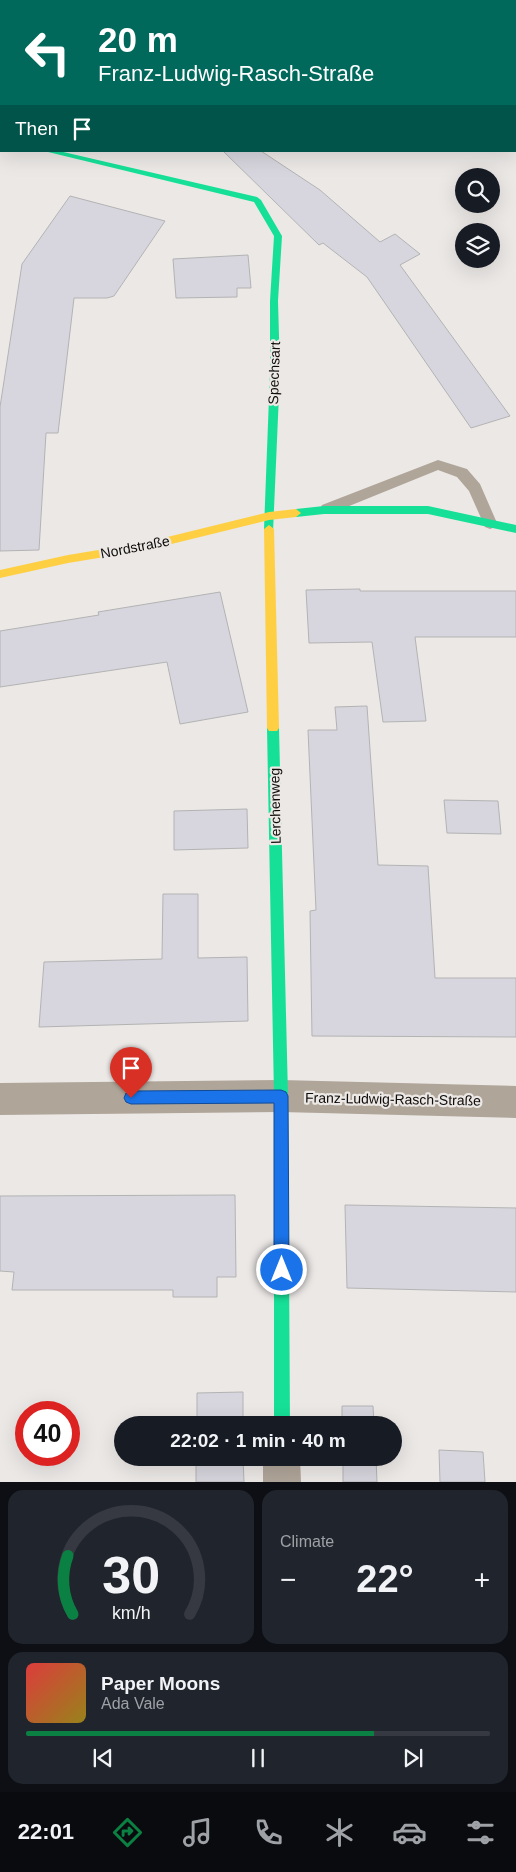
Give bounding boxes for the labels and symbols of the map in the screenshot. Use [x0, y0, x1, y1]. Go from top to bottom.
street label: Spechsart [265, 341, 283, 405]
street label: Nordstraße [99, 532, 171, 562]
street label: Lerchenweg [266, 768, 284, 844]
pin [110, 1047, 152, 1098]
street label: Franz-Ludwig-Rasch-Straße [305, 1089, 481, 1109]
position arrow [255, 1243, 307, 1295]
speed limit sign: 40 [15, 1401, 80, 1466]

